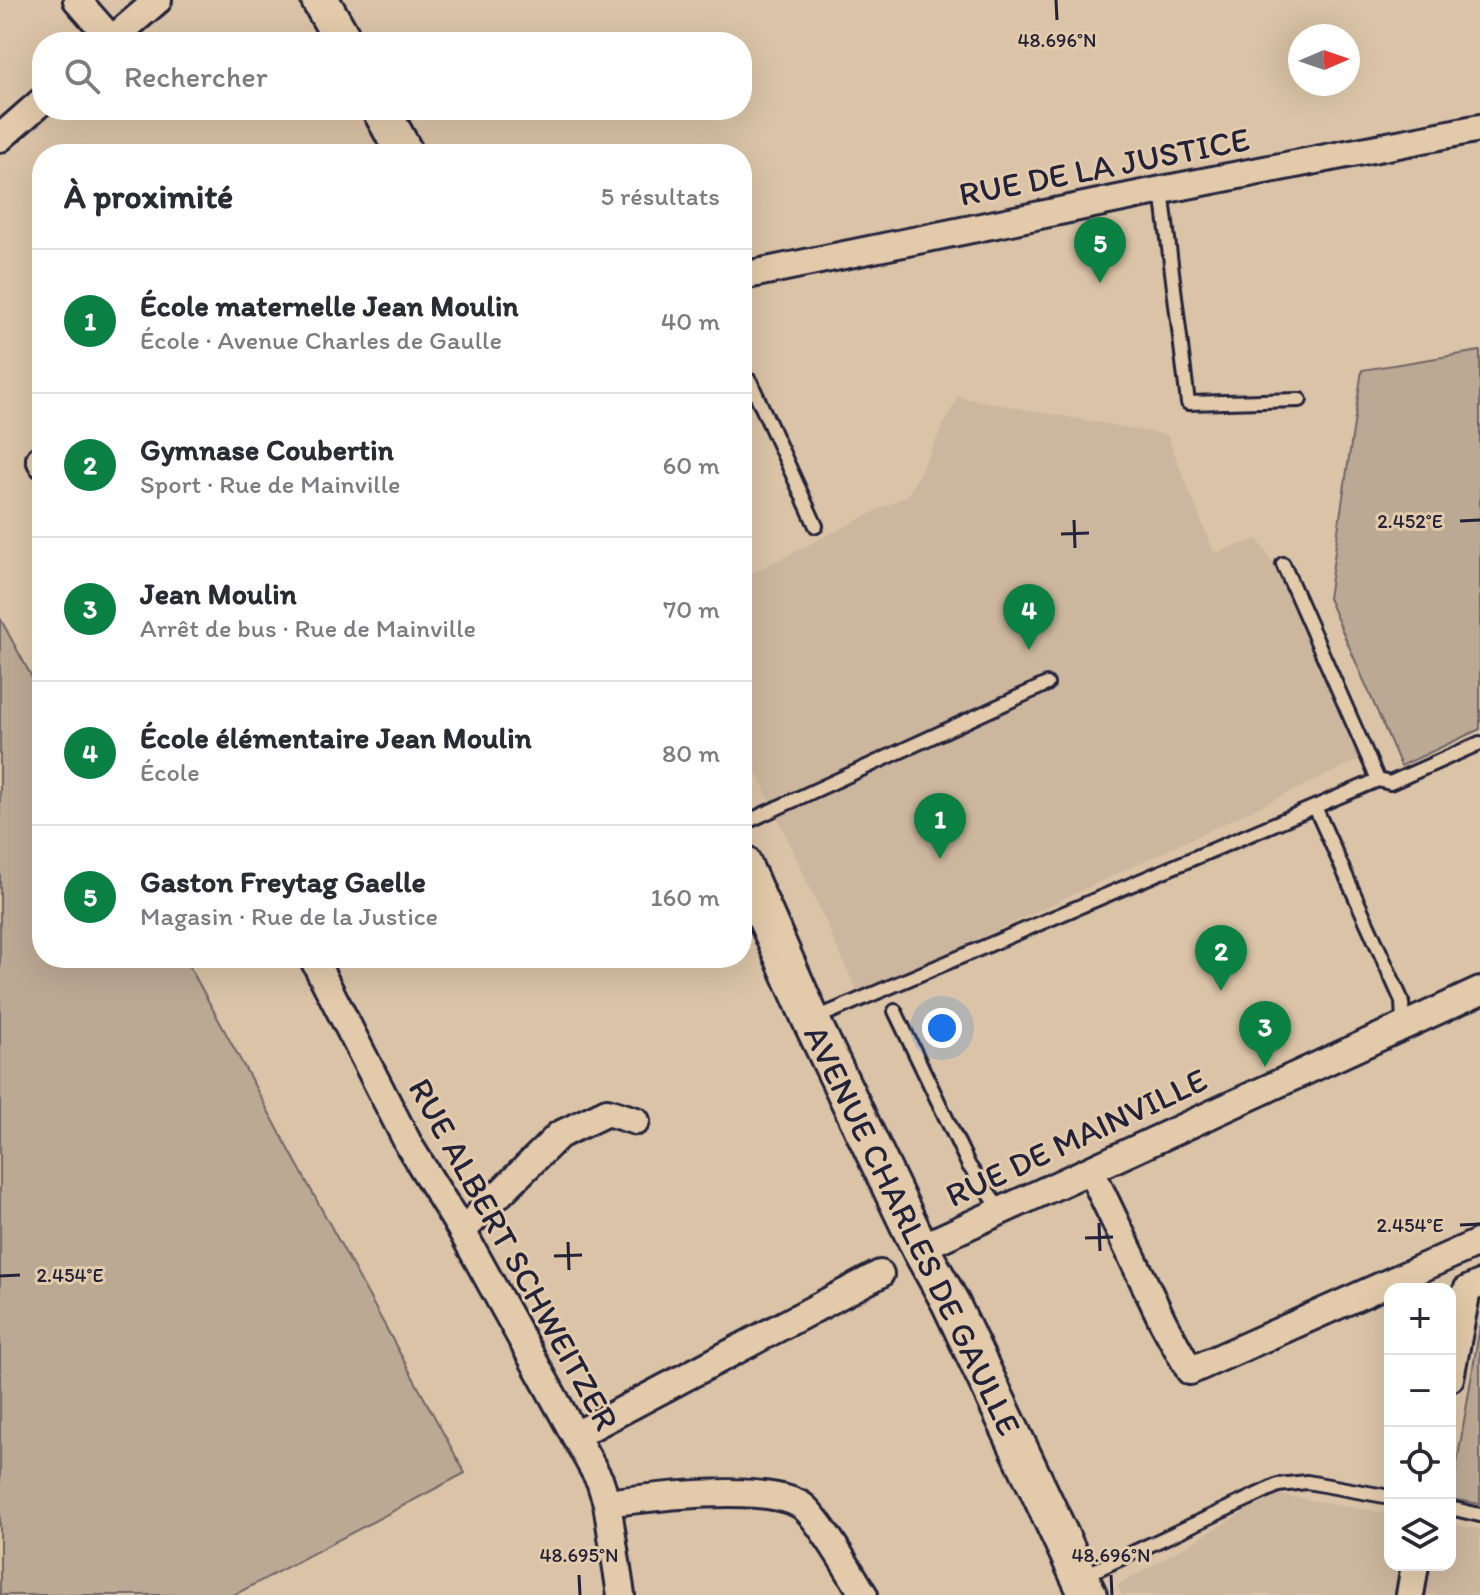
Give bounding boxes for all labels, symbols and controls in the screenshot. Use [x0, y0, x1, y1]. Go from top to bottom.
north arrow [1288, 24, 1360, 96]
text: 48.696°N [1018, 28, 1096, 52]
search box [32, 32, 752, 120]
icon: search [60, 54, 104, 98]
text: Rechercher [124, 58, 268, 95]
street label: RUE DE LA JUSTICE [955, 118, 1253, 215]
text: À proximité [64, 176, 233, 217]
text: 5 résultats [600, 180, 720, 212]
pin: 5 [1074, 217, 1126, 283]
text: École maternelle Jean Moulin [140, 287, 518, 324]
text: 1 [84, 305, 96, 337]
text: 40 m [661, 305, 720, 337]
text: École · Avenue Charles de Gaulle [140, 324, 502, 356]
text: Gymnase Coubertin [140, 431, 394, 468]
text: 2 [83, 449, 97, 481]
text: 60 m [663, 449, 720, 481]
text: Sport · Rue de Mainville [140, 468, 400, 500]
text: 2.452°E [1377, 509, 1443, 533]
text: Jean Moulin [140, 575, 297, 612]
pin: 4 [1003, 584, 1055, 650]
text: 3 [83, 593, 97, 625]
text: 70 m [663, 593, 720, 625]
text: Arrêt de bus · Rue de Mainville [140, 612, 476, 644]
text: École élémentaire Jean Moulin [140, 719, 532, 756]
text: 4 [82, 737, 98, 769]
text: 80 m [662, 737, 720, 769]
text: École [140, 756, 200, 788]
pin: 1 [914, 793, 966, 859]
text: Gaston Freytag Gaelle [140, 863, 426, 900]
text: 5 [83, 881, 97, 913]
text: 160 m [650, 881, 720, 913]
text: Magasin · Rue de la Justice [140, 900, 438, 932]
pin: 2 [1195, 925, 1247, 991]
pin: 3 [1239, 1001, 1291, 1067]
your location [922, 1008, 962, 1048]
street label: AVENUE CHARLES DE GAULLE [795, 1018, 1030, 1442]
street label: RUE DE MAINVILLE [939, 1059, 1213, 1216]
street label: RUE ALBERT SCHWEITZER [400, 1071, 628, 1438]
text: 2.454°E [1377, 1213, 1443, 1237]
text: 2.454°E [37, 1263, 103, 1287]
map controls [1384, 1283, 1456, 1571]
button: + [1384, 1283, 1456, 1355]
button: − [1384, 1355, 1456, 1427]
button: locate [1384, 1427, 1456, 1499]
button: layers [1384, 1499, 1456, 1571]
text: 48.695°N [540, 1543, 618, 1567]
text: 48.696°N [1072, 1543, 1150, 1567]

